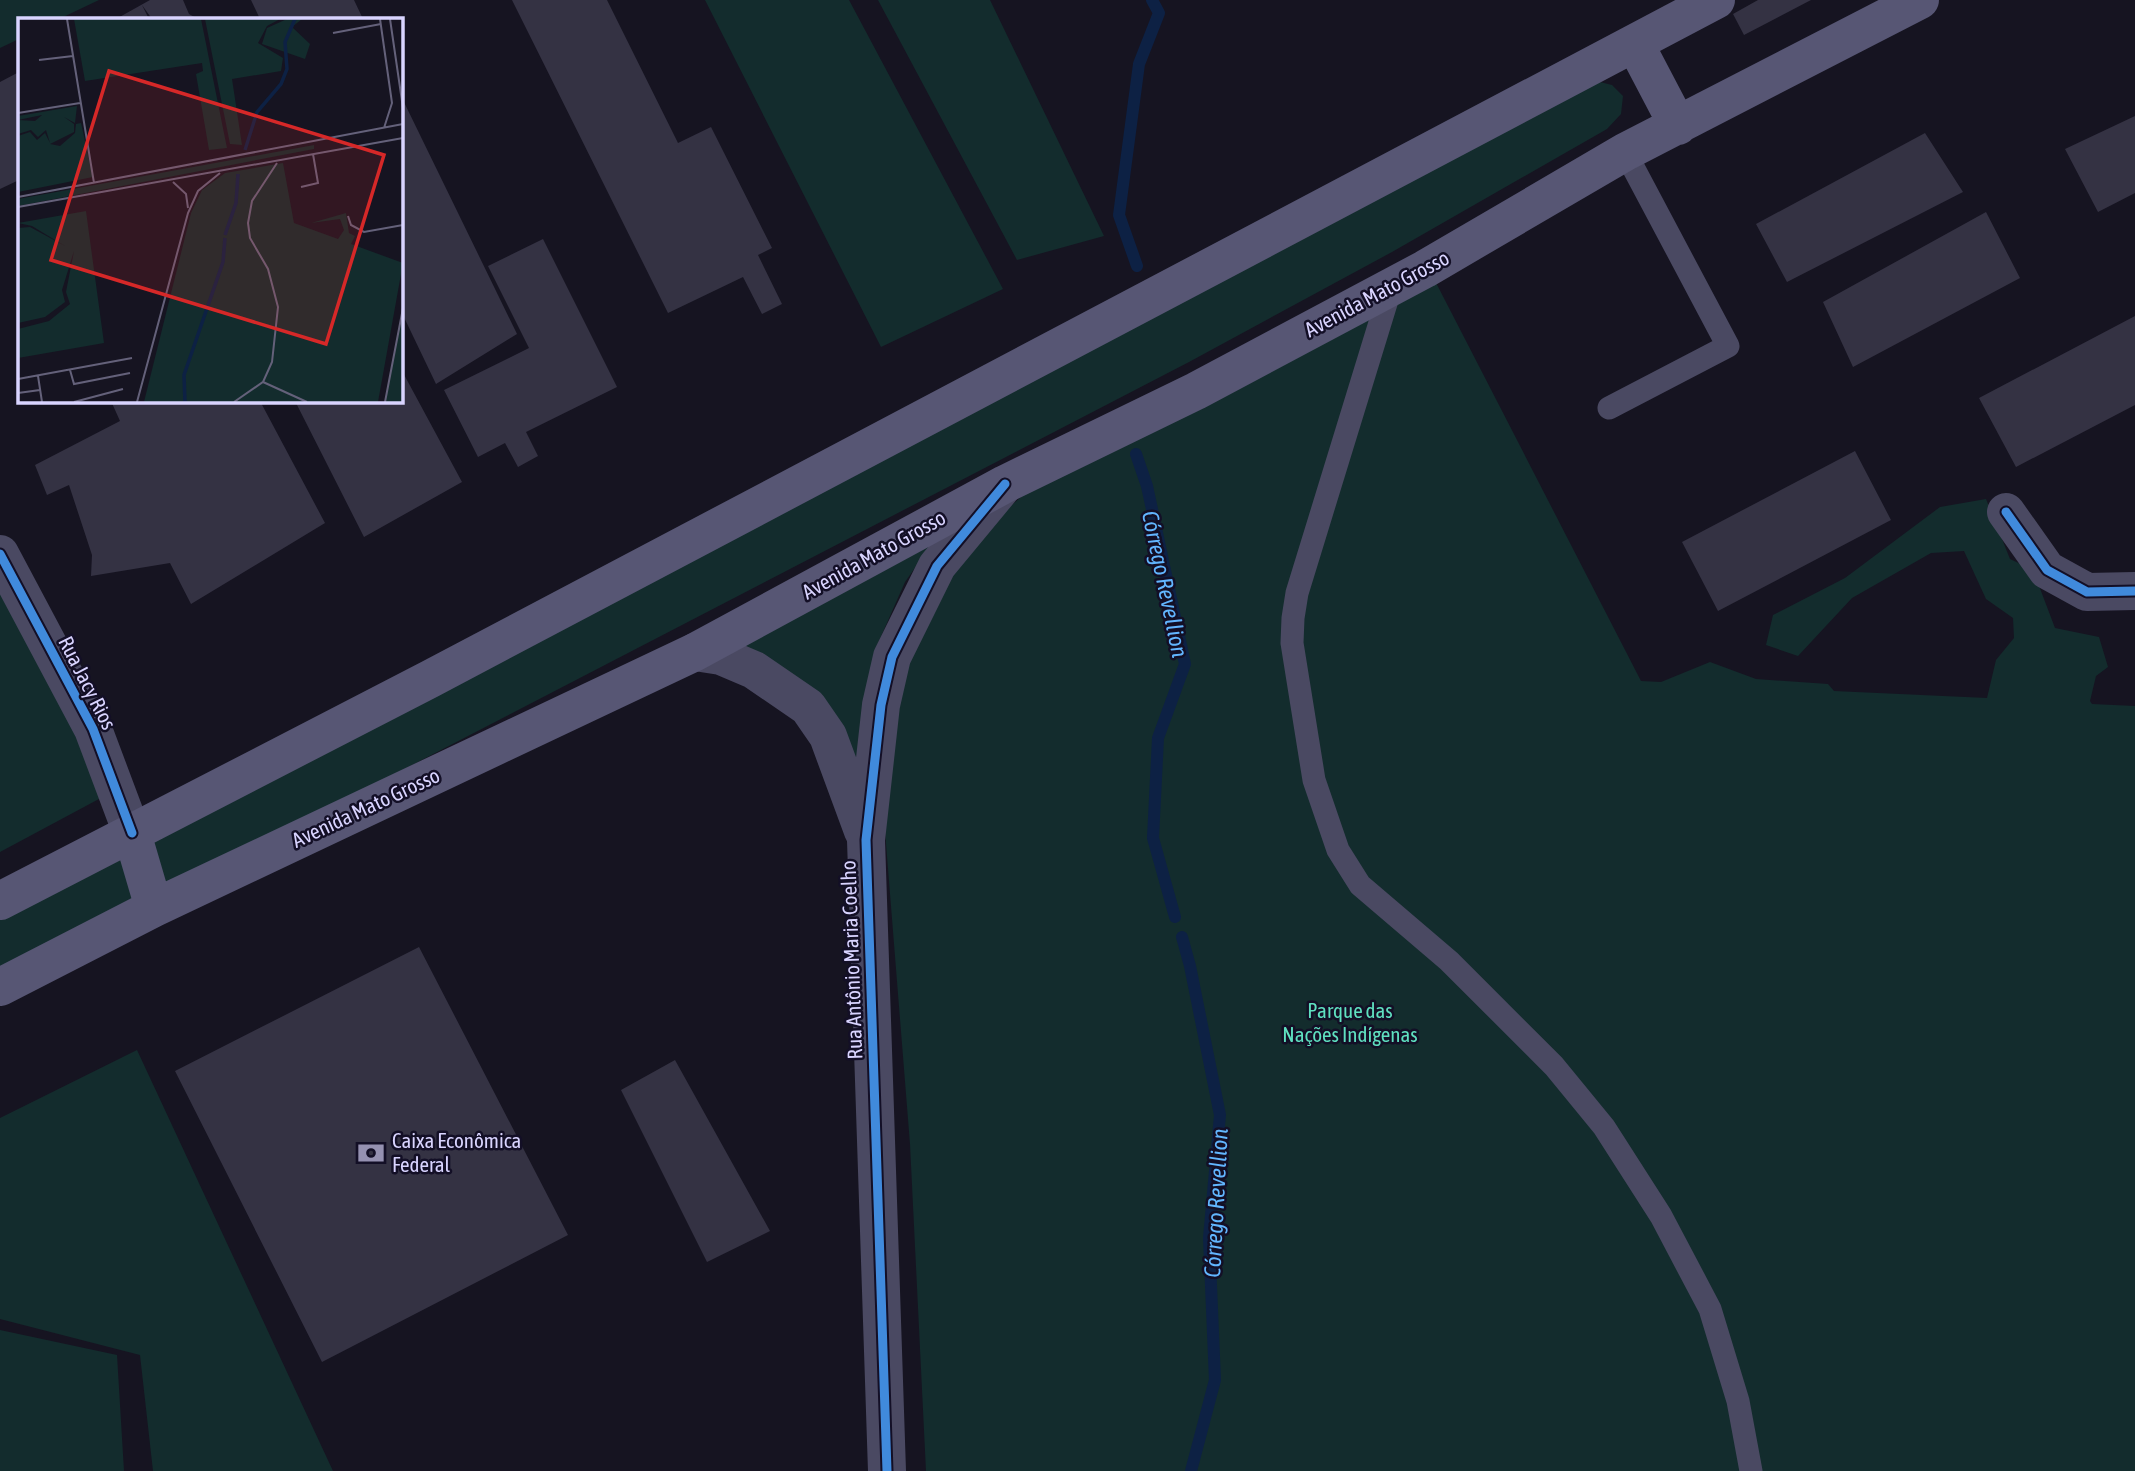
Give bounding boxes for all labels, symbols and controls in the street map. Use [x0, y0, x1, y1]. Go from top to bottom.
inset map [18, 18, 402, 402]
street label: Avenida Mato Grosso [1300, 245, 1453, 341]
street label: Avenida Mato Grosso [798, 505, 949, 603]
water label: Córrego Revellion [1137, 508, 1193, 660]
street label: Rua Jacy Rios [54, 632, 122, 733]
street label: Avenida Mato Grosso [288, 762, 443, 852]
street label: Rua Antônio Maria Coelho [836, 860, 866, 1060]
park label: Parque das Nações Indígenas [1282, 998, 1418, 1046]
place label: Caixa Econômica Federal [392, 1128, 521, 1176]
water label: Córrego Revellion [1199, 1128, 1233, 1278]
bank icon: Caixa Econômica Federal [356, 1138, 386, 1168]

